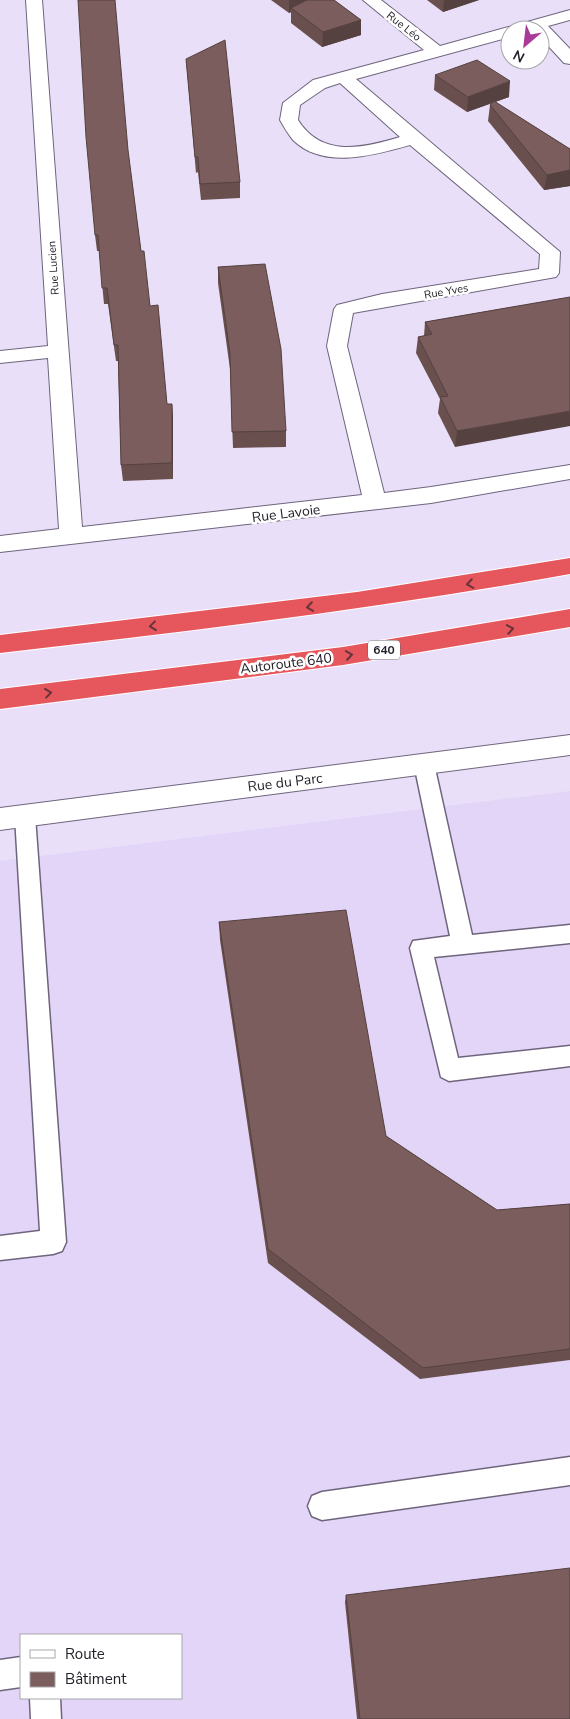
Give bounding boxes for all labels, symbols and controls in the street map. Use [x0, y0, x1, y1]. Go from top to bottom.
street label: Rue Léo [383, 8, 424, 45]
north arrow [500, 20, 550, 70]
text: N [510, 45, 528, 67]
street label: Rue Lucien [44, 241, 63, 295]
street label: Rue Yves [423, 280, 469, 303]
street label: Rue Lavoie [251, 500, 321, 527]
one-way arrow [466, 578, 475, 588]
one-way arrow [305, 602, 314, 612]
one-way arrow [149, 620, 157, 631]
one-way arrow [505, 625, 514, 635]
road number: 640 [368, 640, 400, 660]
street label: Autoroute 640 [239, 648, 333, 679]
one-way arrow [346, 650, 354, 661]
one-way arrow [45, 688, 53, 699]
street label: Rue du Parc [247, 768, 324, 797]
legend [20, 1634, 182, 1699]
text: Route [65, 1644, 105, 1664]
text: Bâtiment [65, 1669, 127, 1689]

